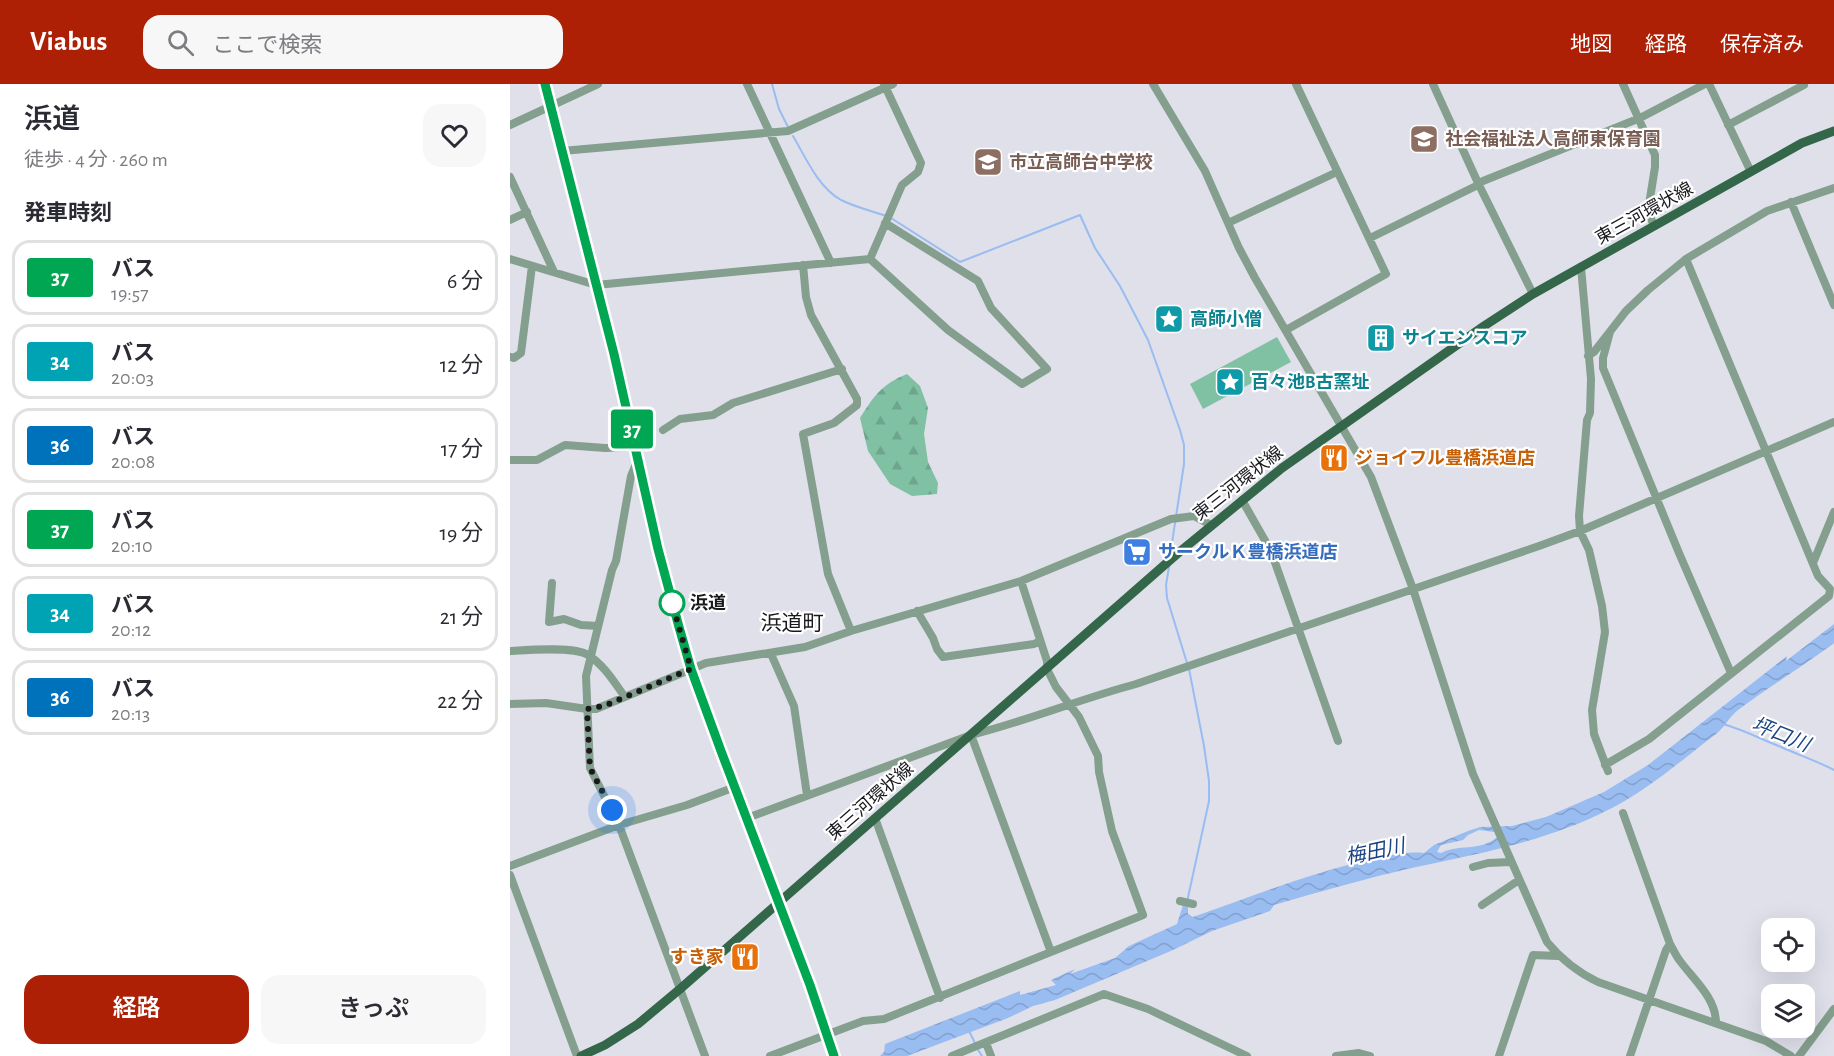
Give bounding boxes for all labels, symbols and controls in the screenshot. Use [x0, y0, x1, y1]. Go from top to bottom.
search box [143, 15, 563, 69]
icon: search [164, 26, 197, 59]
text: Viabus [30, 28, 107, 56]
text: ここで検索 [212, 34, 322, 56]
text: 地図 [1570, 34, 1612, 55]
text: 経路 [1645, 34, 1687, 55]
text: 保存済み [1720, 34, 1804, 55]
button: heart [423, 104, 486, 167]
text: 浜道 [24, 106, 80, 134]
school or university icon: 社会福祉法人高師東保育園 [1408, 123, 1440, 155]
place label: 社会福祉法人高師東保育園 [1445, 129, 1661, 149]
school or university icon: 市立高師台中学校 [972, 146, 1004, 178]
text: 徒歩 · 4 分 · 260 m [24, 150, 168, 170]
place label: 市立高師台中学校 [1009, 152, 1153, 172]
street label: 東三河環状線 [1592, 178, 1696, 248]
text: 発車時刻 [24, 202, 112, 224]
text: バス [111, 258, 155, 280]
text: 37 [51, 267, 69, 288]
text: 6 分 [447, 270, 483, 292]
text: 19:57 [111, 284, 149, 304]
place icon: 高師小僧 [1153, 303, 1185, 335]
place label: 高師小僧 [1190, 309, 1262, 329]
building icon: サイエンスコア [1365, 322, 1397, 354]
place label: サイエンスコア [1402, 329, 1527, 348]
text: バス [111, 342, 155, 364]
text: 34 [50, 351, 70, 372]
text: 12 分 [440, 354, 483, 376]
place icon: 百々池B古窯址 [1214, 366, 1246, 398]
text: 20:03 [111, 368, 154, 388]
place label: 百々池B古窯址 [1251, 373, 1369, 392]
line badge: 37 [605, 410, 659, 448]
text: 37 [623, 419, 641, 440]
text: バス [111, 426, 155, 448]
text: 36 [50, 435, 70, 456]
text: 17 分 [441, 438, 483, 460]
street label: 東三河環状線 [1189, 442, 1287, 524]
restaurant icon: ジョイフル豊橋浜道店 [1318, 442, 1350, 474]
place label: ジョイフル豊橋浜道店 [1355, 448, 1535, 468]
text: 20:08 [111, 452, 155, 472]
text: バス [111, 510, 155, 532]
text: 37 [51, 519, 69, 540]
text: 19 分 [439, 522, 483, 544]
text: 20:10 [111, 536, 153, 556]
supermarket icon: サークルＫ豊橋浜道店 [1121, 536, 1153, 568]
place label: サークルＫ豊橋浜道店 [1158, 542, 1337, 562]
marker: 浜道 [659, 590, 685, 616]
place label: 浜道 [690, 593, 726, 613]
text: バス [111, 594, 155, 616]
text: 34 [50, 603, 70, 624]
text: 21 分 [440, 606, 483, 628]
district label: 浜道町 [761, 612, 824, 634]
text: 20:12 [111, 620, 151, 640]
text: バス [111, 678, 155, 700]
text: 36 [50, 687, 70, 708]
text: 22 分 [437, 690, 483, 712]
text: 20:13 [111, 704, 150, 724]
water label: 坪口川 [1749, 713, 1814, 756]
street label: 東三河環状線 [823, 758, 917, 844]
your location [597, 795, 627, 825]
water label: 梅田川 [1344, 835, 1409, 868]
map controls [1761, 918, 1815, 1038]
button: locate [1761, 918, 1815, 972]
restaurant icon: すき家 [729, 941, 761, 973]
place label: すき家 [670, 948, 724, 967]
button: 経路 [24, 975, 249, 1044]
button: きっぷ [261, 975, 486, 1044]
button: layers [1761, 984, 1815, 1038]

